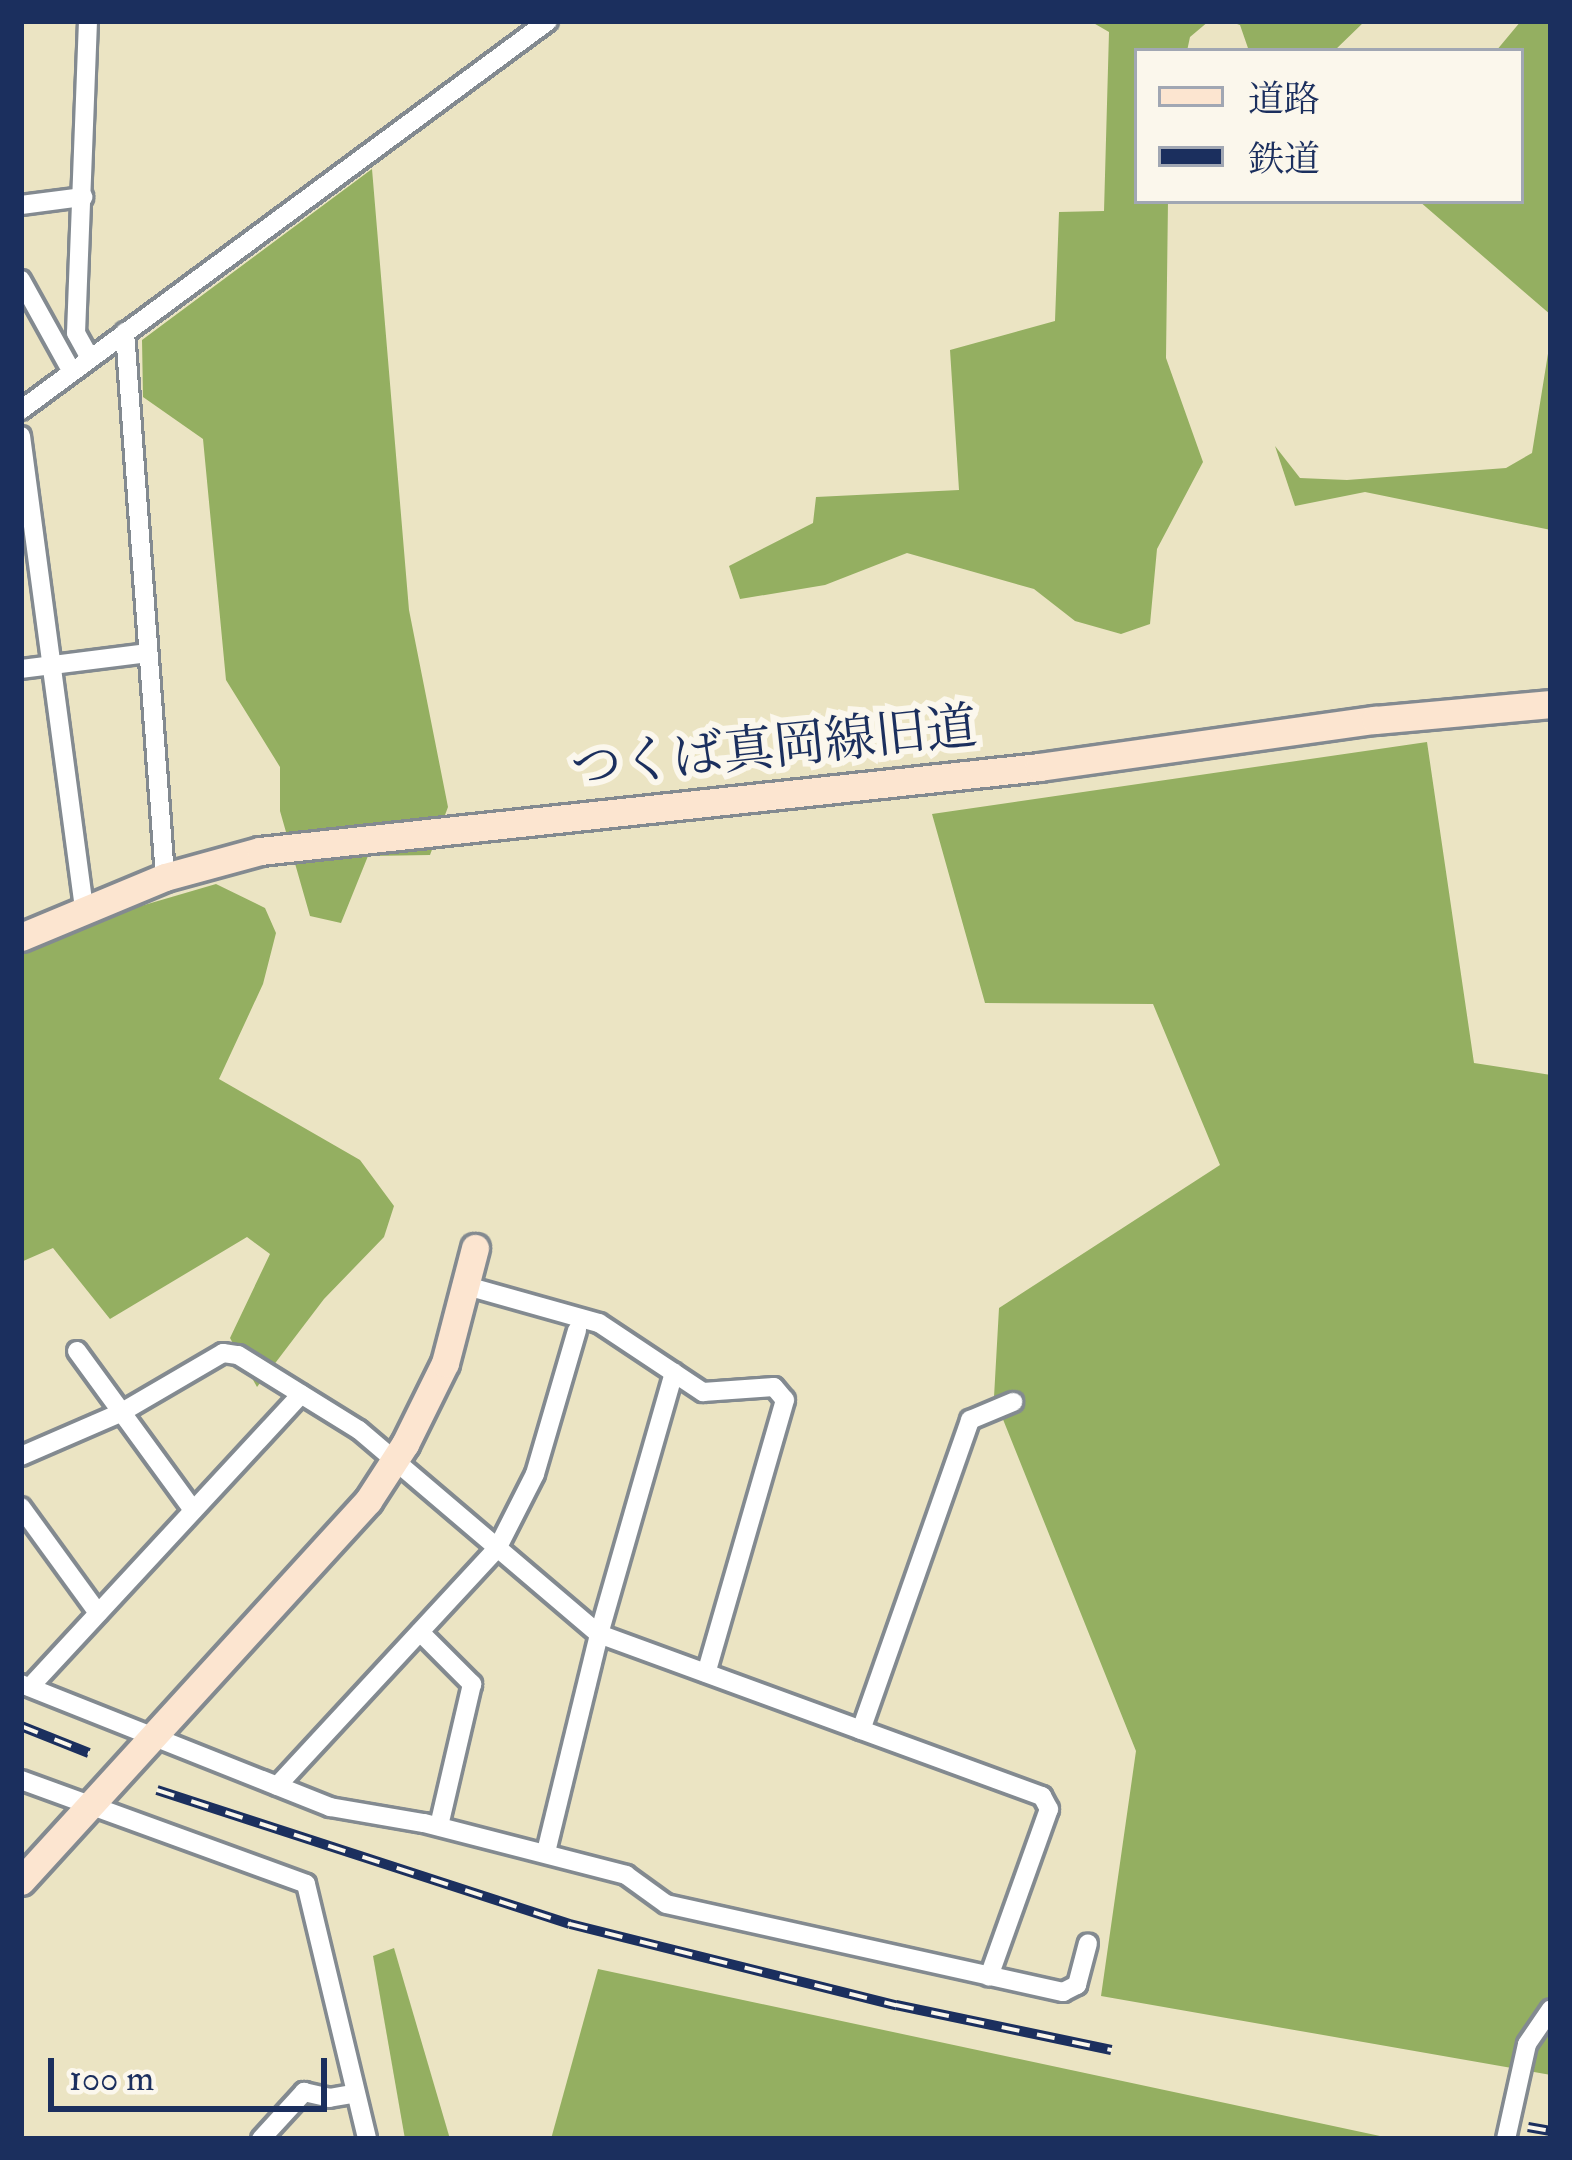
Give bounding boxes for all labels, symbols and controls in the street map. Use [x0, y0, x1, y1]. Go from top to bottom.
legend [1134, 48, 1524, 204]
text: 道路 [1248, 77, 1320, 122]
text: 鉄道 [1248, 137, 1320, 182]
street label: つくば真岡線旧道 [568, 696, 980, 800]
scale bar [54, 2034, 333, 2108]
text: 100 m [69, 2056, 154, 2101]

